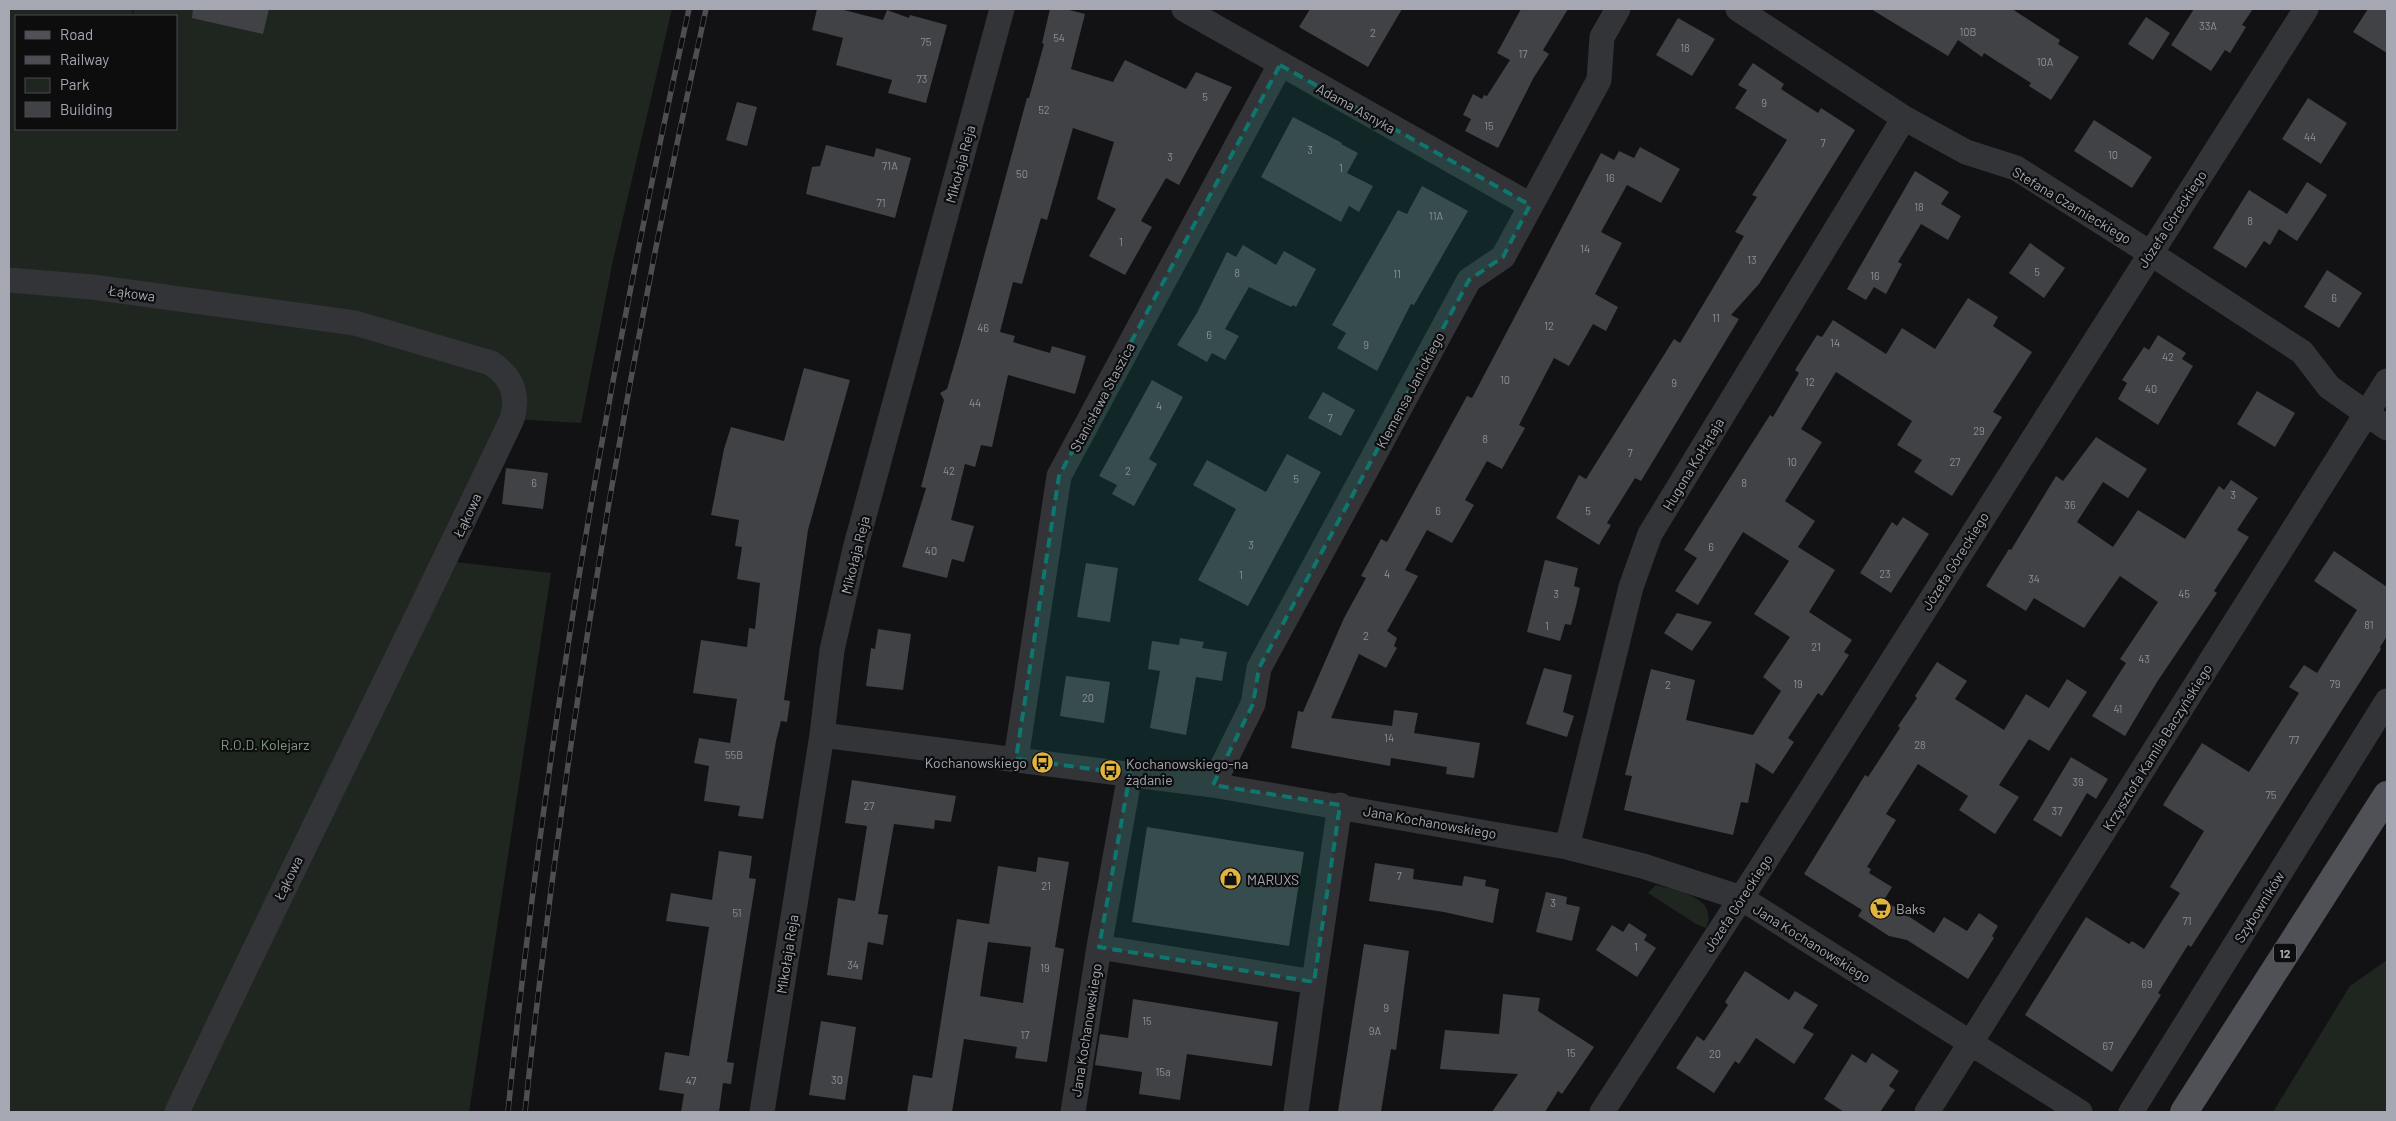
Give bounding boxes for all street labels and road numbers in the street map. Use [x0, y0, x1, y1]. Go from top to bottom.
street label: Adama Asnyka [1313, 79, 1399, 137]
street label: Mikołaja Reja [941, 123, 979, 205]
street label: Stefana Czarnieckiego [2009, 163, 2135, 247]
street label: Józefa Góreckiego [2134, 167, 2210, 271]
street label: Łąkowa [107, 281, 156, 305]
street label: Klemensa Janickiego [1372, 329, 1448, 451]
street label: Stanisława Staszica [1066, 339, 1138, 455]
street label: Hugona Kołłątaja [1659, 415, 1727, 513]
street label: Łąkowa [449, 490, 485, 541]
street label: Józefa Góreckiego [1918, 509, 1992, 613]
street label: Mikołaja Reja [837, 514, 873, 596]
street label: Krzysztofa Kamila Baczyńskiego [2099, 661, 2215, 833]
street label: Jana Kochanowskiego [1362, 802, 1498, 842]
street label: Józefa Góreckiego [1700, 851, 1776, 955]
street label: Łąkowa [270, 853, 306, 904]
street label: Szybowników [2230, 868, 2288, 946]
street label: Jana Kochanowskiego [1750, 900, 1874, 986]
street label: Mikołaja Reja [772, 913, 802, 995]
road number: 12 [2274, 944, 2296, 962]
street label: Jana Kochanowskiego [1067, 962, 1105, 1098]

